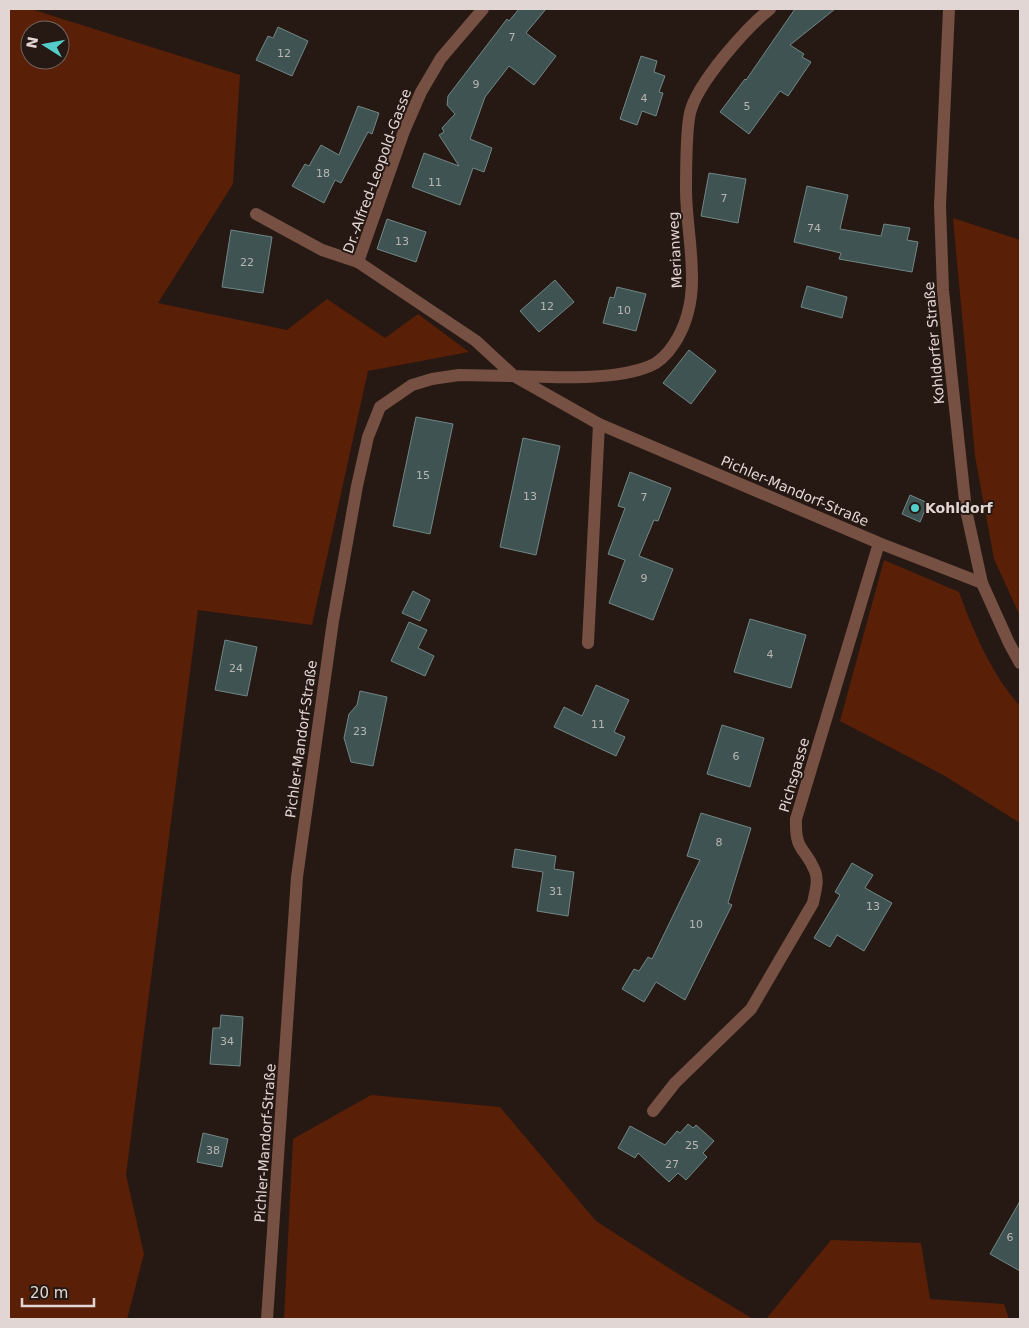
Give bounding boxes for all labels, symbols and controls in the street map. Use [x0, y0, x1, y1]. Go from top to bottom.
north arrow [20, 20, 70, 70]
house number: 7 [509, 31, 516, 44]
text: N [23, 35, 41, 50]
house number: 12 [277, 47, 291, 60]
house number: 9 [473, 78, 480, 91]
street label: Dr.-Alfred-Leopold-Gasse [340, 87, 414, 255]
house number: 4 [641, 92, 648, 105]
house number: 5 [744, 100, 751, 113]
house number: 18 [316, 167, 330, 180]
house number: 11 [428, 176, 442, 189]
house number: 7 [721, 192, 728, 205]
street label: Merianweg [665, 211, 685, 289]
house number: 74 [807, 222, 821, 235]
house number: 13 [395, 235, 409, 248]
house number: 22 [240, 256, 254, 269]
street label: Kohldorfer Straße [921, 281, 947, 405]
house number: 12 [540, 300, 554, 313]
house number: 10 [617, 304, 631, 317]
street label: Pichler-Mandorf-Straße [719, 453, 871, 529]
house number: 15 [416, 469, 430, 482]
house number: 13 [523, 490, 537, 503]
house number: 7 [641, 491, 648, 504]
place label: Kohldorf [925, 500, 994, 516]
marker: Kohldorf [909, 502, 921, 514]
house number: 9 [641, 572, 648, 585]
house number: 4 [767, 648, 774, 661]
street label: Pichler-Mandorf-Straße [282, 659, 320, 819]
house number: 24 [229, 662, 243, 675]
house number: 11 [591, 718, 605, 731]
house number: 23 [353, 725, 367, 738]
street label: Pichsgasse [776, 736, 812, 814]
house number: 6 [733, 750, 740, 763]
house number: 8 [716, 836, 723, 849]
house number: 31 [549, 885, 563, 898]
house number: 13 [866, 900, 880, 913]
house number: 10 [689, 918, 703, 931]
house number: 34 [220, 1035, 234, 1048]
street label: Pichler-Mandorf-Straße [251, 1063, 279, 1223]
house number: 25 [685, 1139, 699, 1152]
house number: 38 [206, 1144, 220, 1157]
house number: 27 [665, 1158, 679, 1171]
house number: 6 [1007, 1231, 1014, 1244]
scale bar [22, 1276, 95, 1308]
text: 20 m [30, 1284, 68, 1302]

